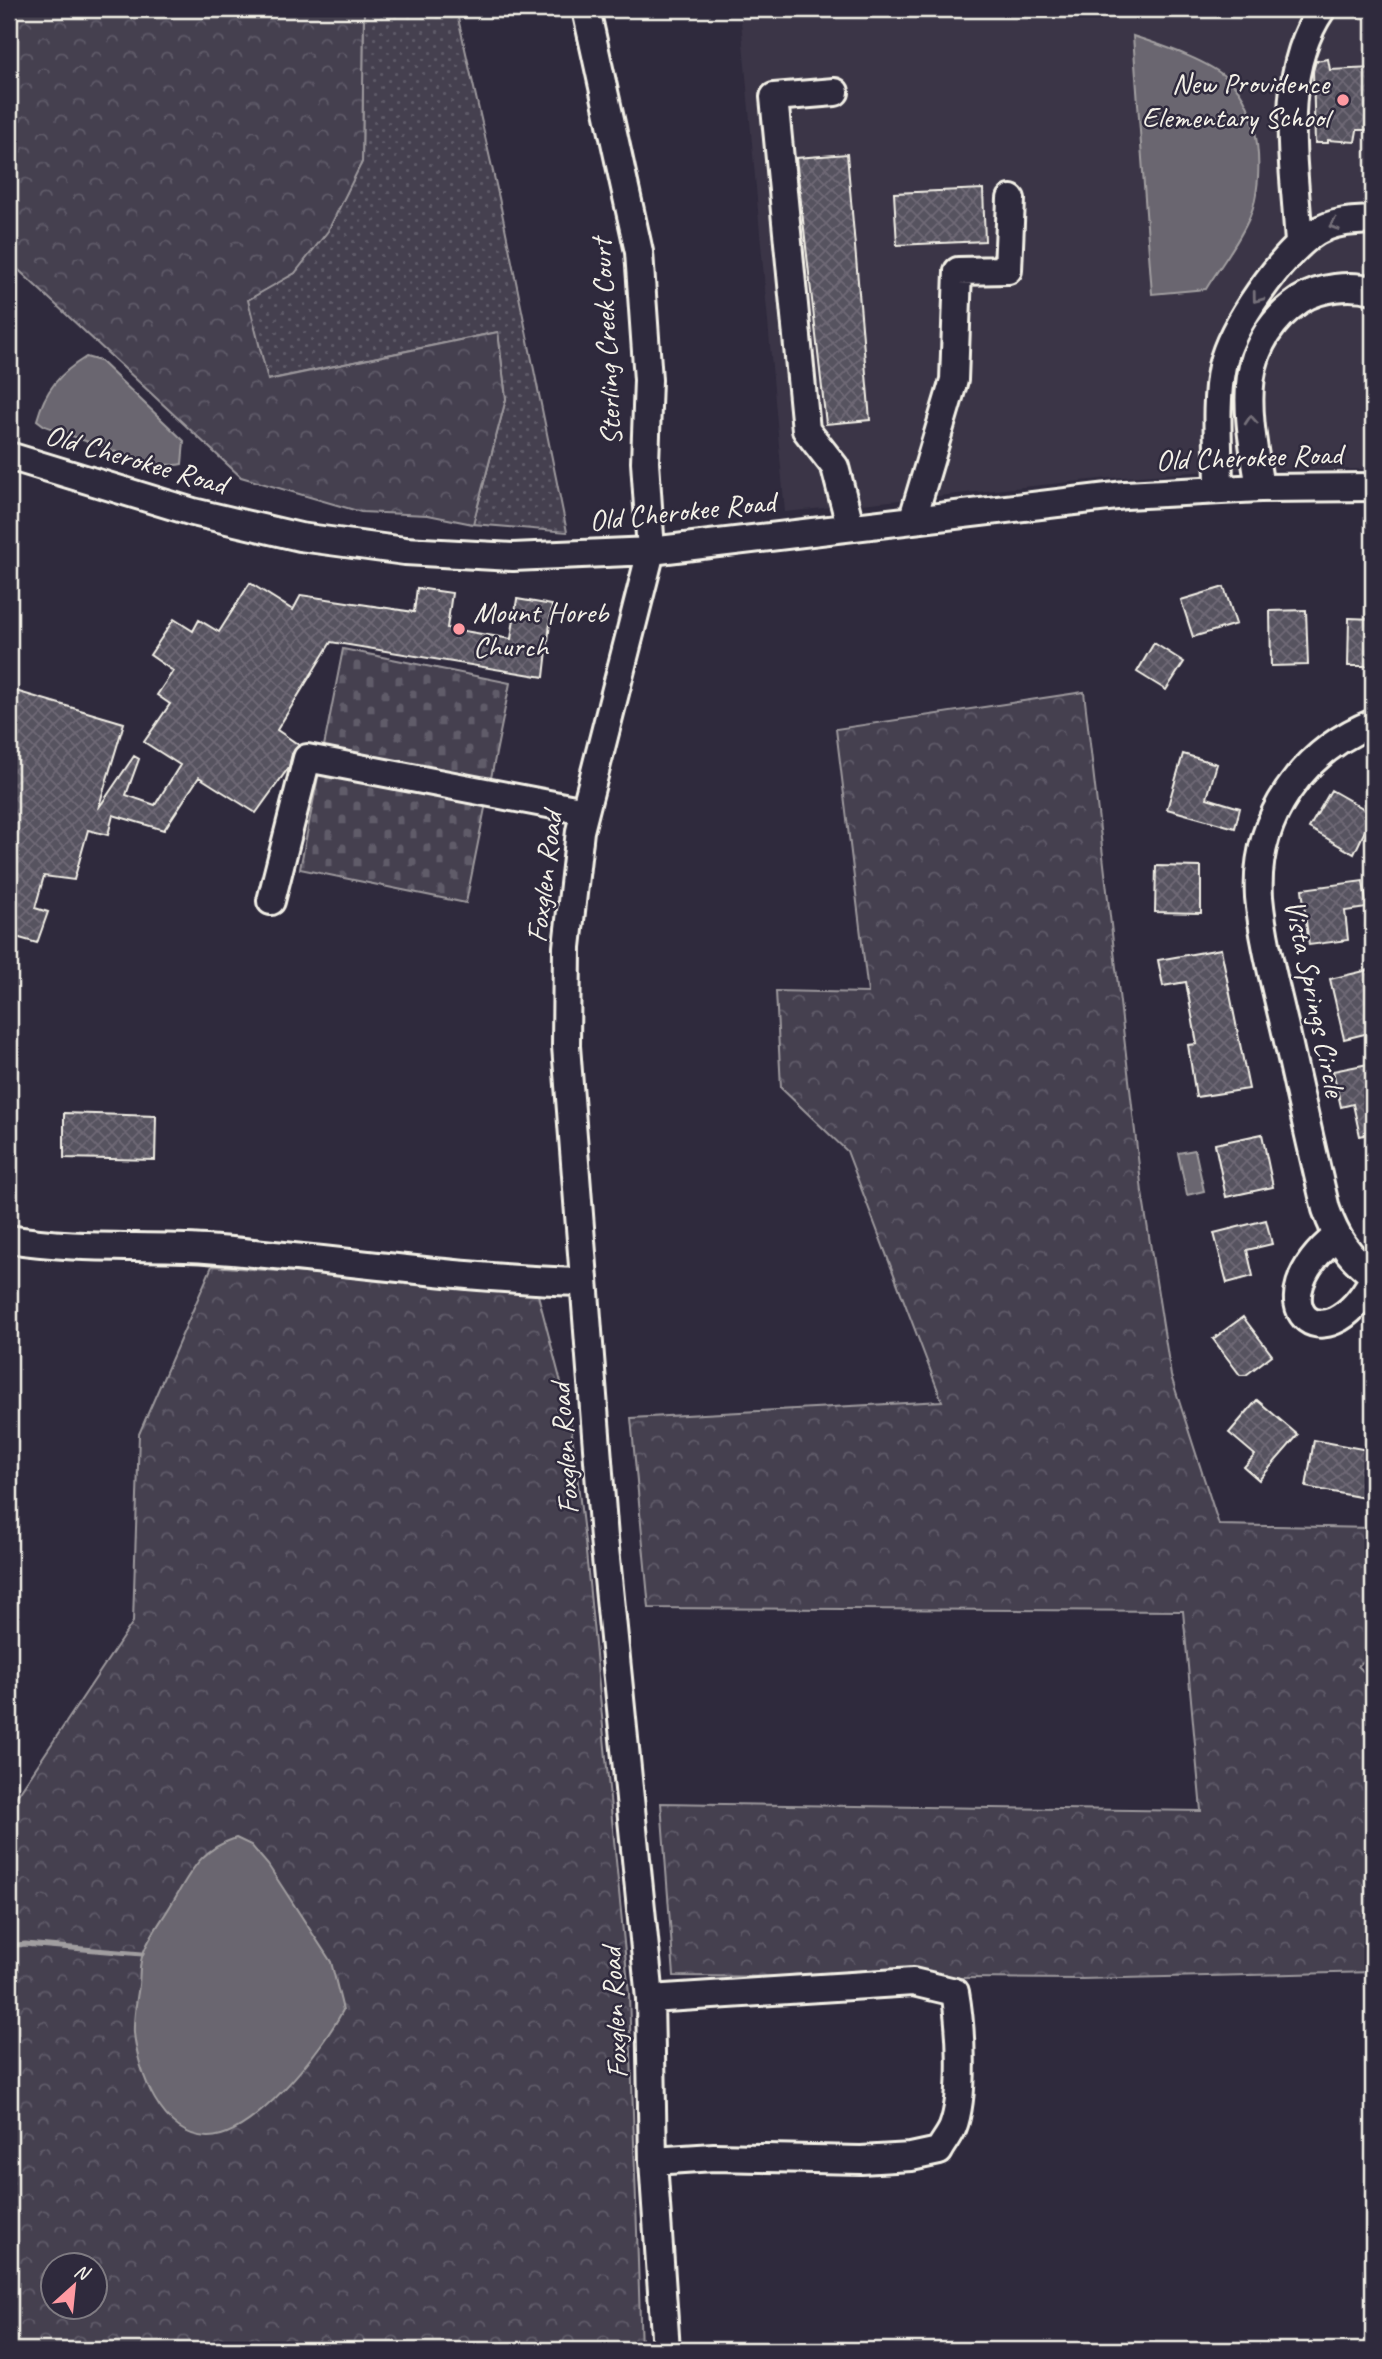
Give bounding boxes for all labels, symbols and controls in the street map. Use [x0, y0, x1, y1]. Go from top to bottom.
place label: New Providence Elementary School [1142, 64, 1334, 136]
marker: New Providence Elementary School [1335, 92, 1351, 108]
one-way arrow [1328, 217, 1340, 231]
street label: Sterling Creek Court [581, 233, 630, 447]
one-way arrow [1252, 290, 1265, 302]
one-way arrow [1244, 414, 1259, 425]
street label: Old Cherokee Road [41, 415, 235, 504]
street label: Old Cherokee Road [1155, 435, 1347, 479]
street label: Old Cherokee Road [587, 482, 781, 540]
place label: Mount Horeb Church [473, 593, 610, 665]
marker: Mount Horeb Church [451, 621, 467, 637]
street label: Foxglen Road [517, 805, 571, 945]
street label: Vista Springs Circle [1276, 896, 1355, 1102]
street label: Foxglen Road [540, 1378, 588, 1516]
street label: Foxglen Road [591, 1942, 636, 2080]
north arrow [38, 2250, 108, 2320]
text: N [71, 2258, 95, 2287]

